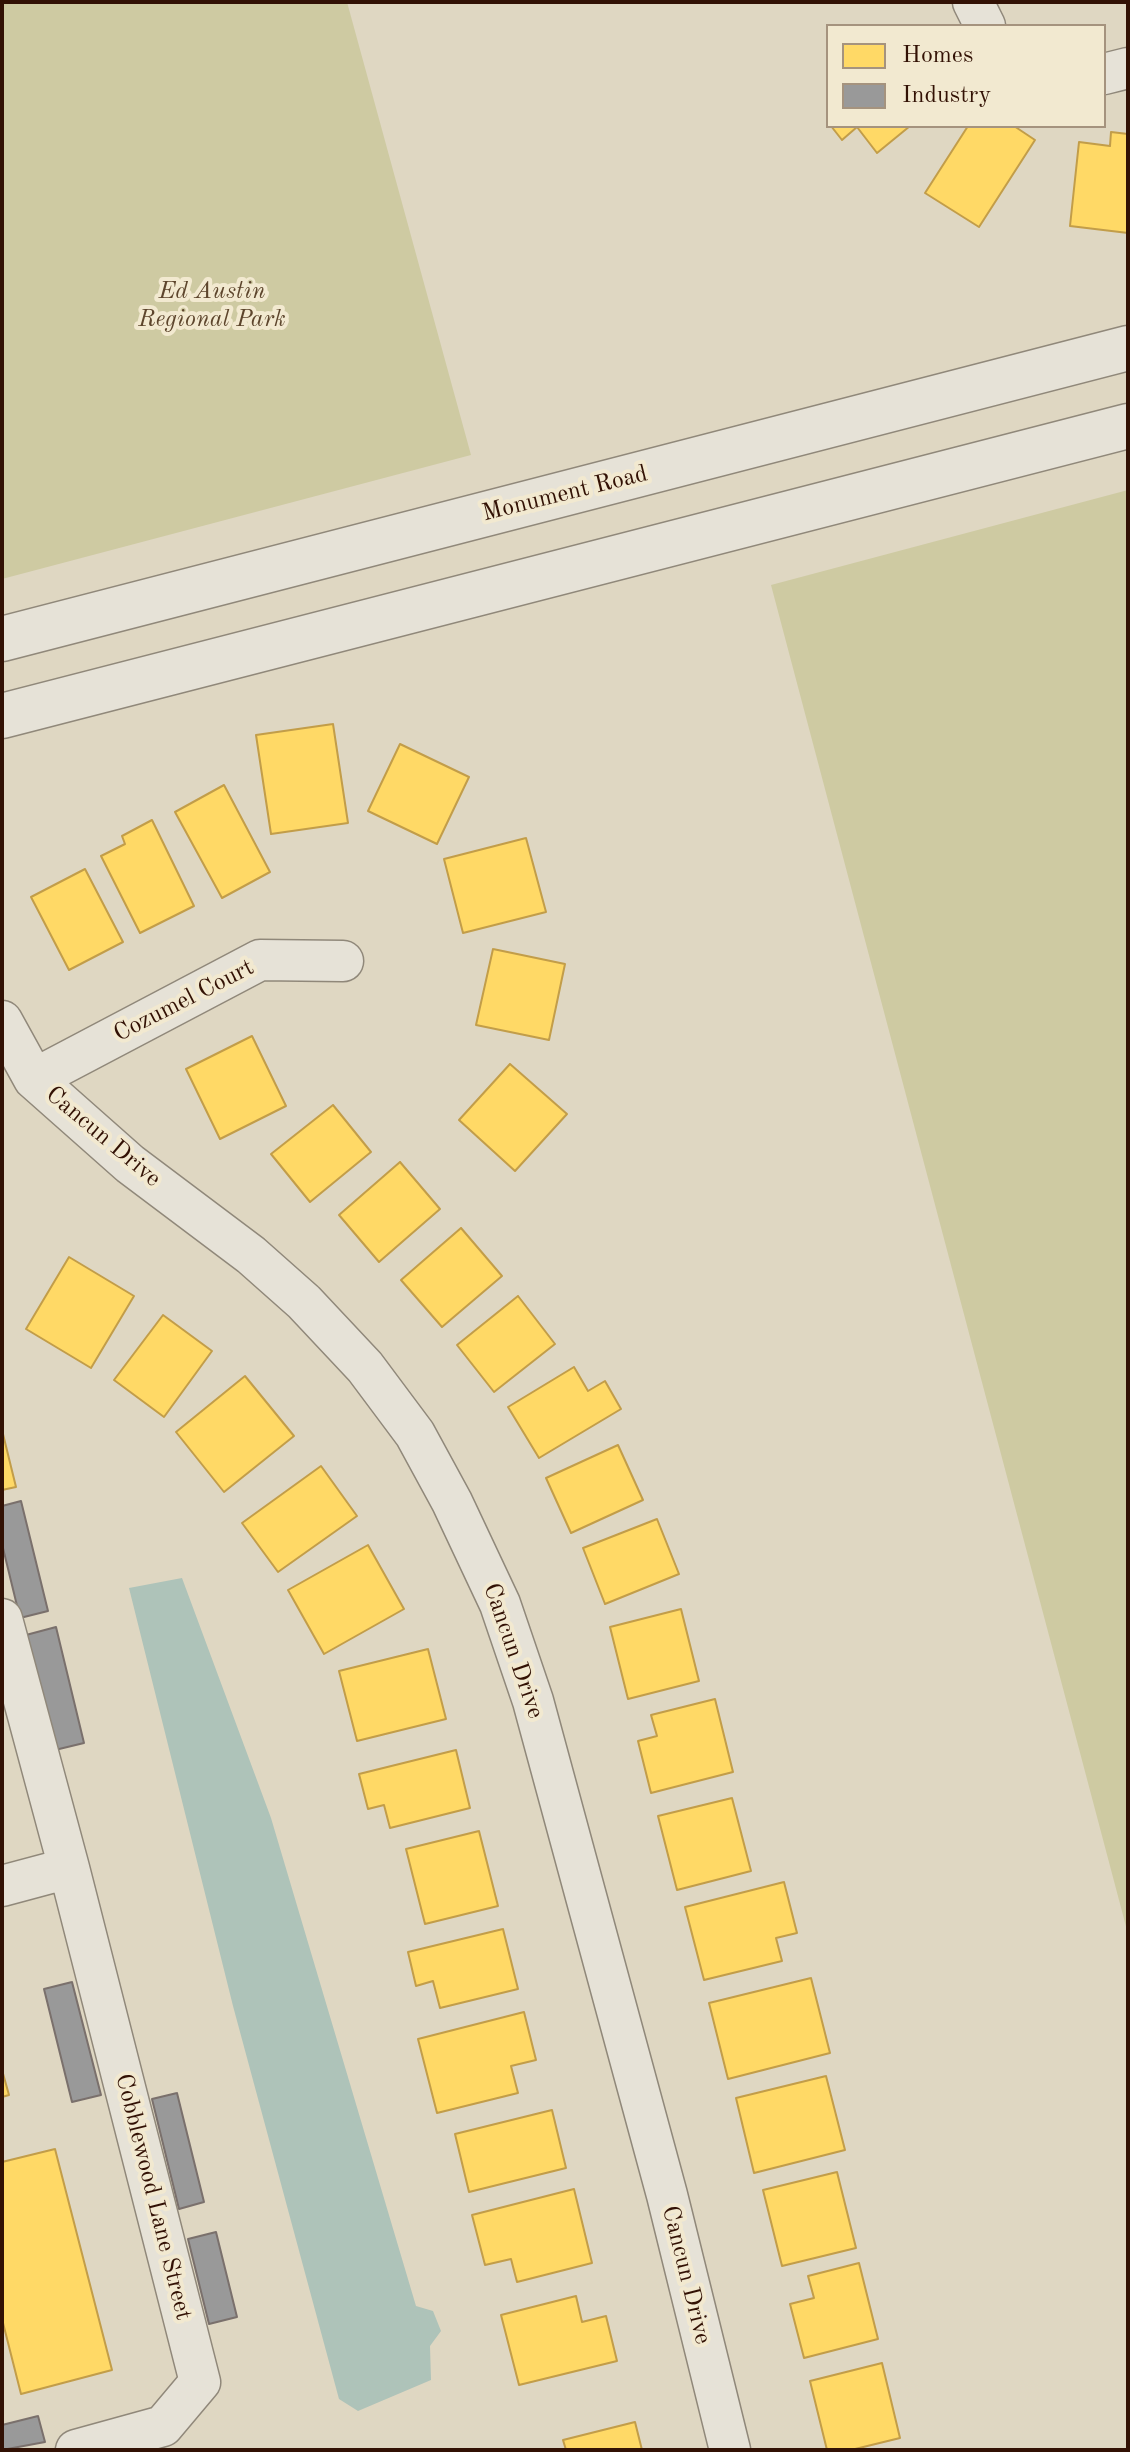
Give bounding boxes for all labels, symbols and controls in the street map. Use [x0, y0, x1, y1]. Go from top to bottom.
legend [826, 24, 1106, 128]
text: Homes [902, 44, 973, 68]
text: Industry [902, 84, 991, 108]
park label: Ed Austin Regional Park [138, 278, 286, 334]
street label: Monument Road [479, 460, 651, 528]
street label: Cozumel Court [109, 953, 259, 1049]
street label: Cancun Drive [40, 1080, 166, 1194]
street label: Cancun Drive [476, 1579, 550, 1723]
street label: Cobblewood Lane Street [108, 2071, 198, 2323]
street label: Cancun Drive [655, 2203, 717, 2347]

